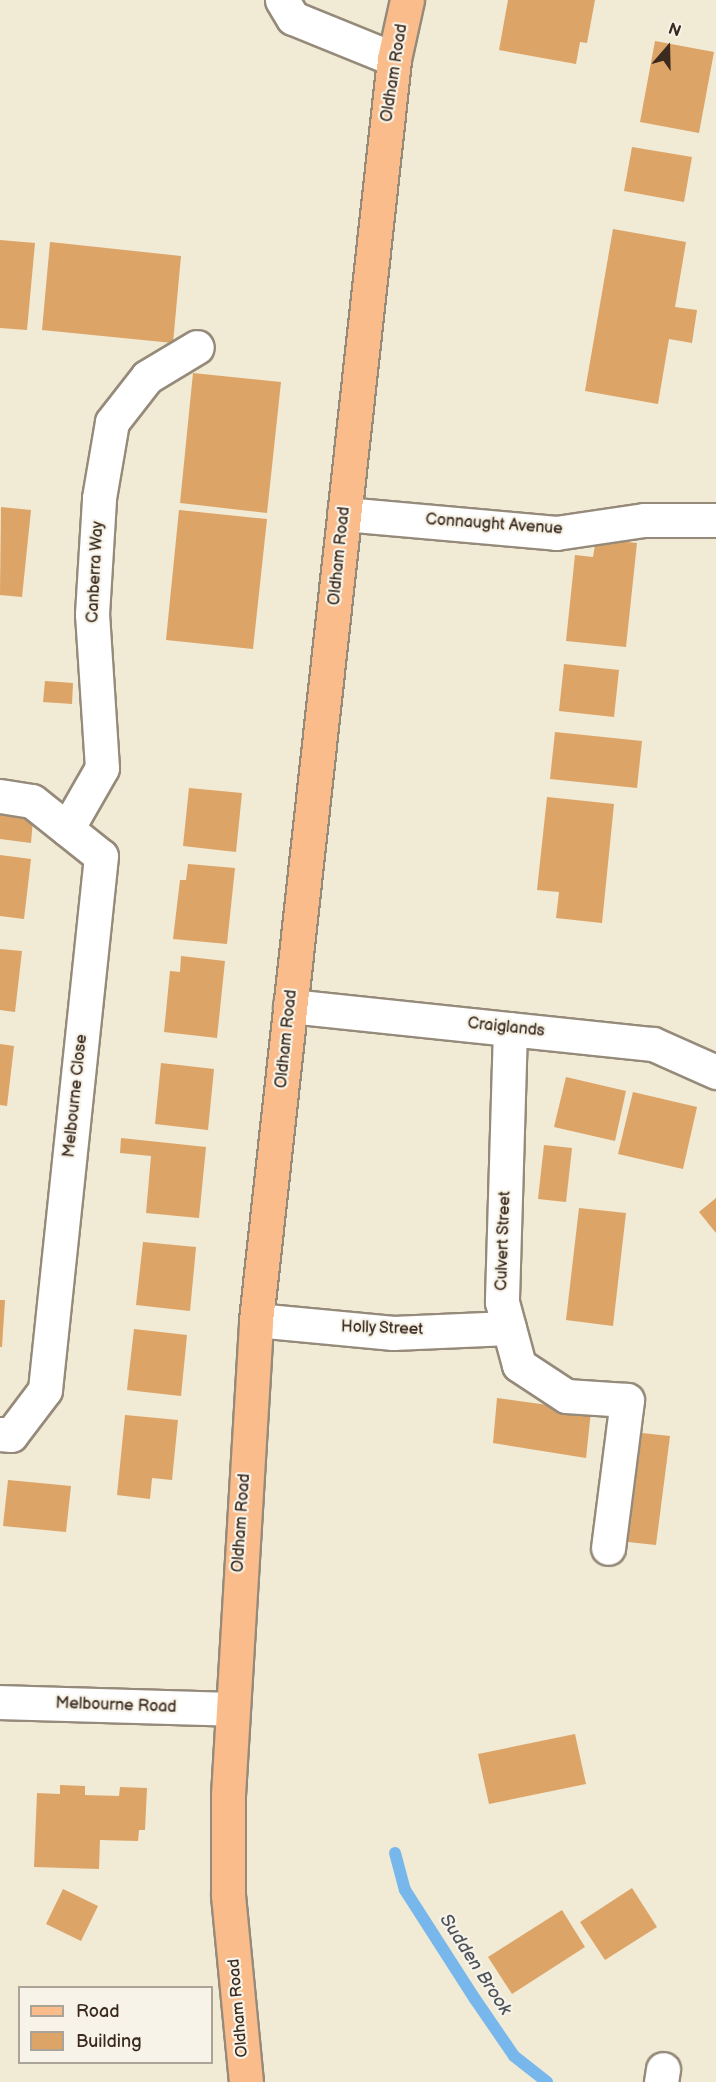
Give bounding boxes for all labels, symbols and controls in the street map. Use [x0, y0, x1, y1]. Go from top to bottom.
north arrow [638, 18, 698, 78]
text: N [665, 20, 683, 42]
street label: Oldham Road [378, 23, 412, 123]
street label: Oldham Road [325, 506, 355, 606]
street label: Connaught Avenue [425, 511, 563, 539]
street label: Canberra Way [84, 520, 108, 624]
street label: Oldham Road [272, 989, 302, 1089]
street label: Craiglands [466, 1014, 546, 1042]
street label: Melbourne Close [60, 1034, 92, 1158]
street label: Culvert Street [493, 1191, 515, 1291]
street label: Holly Street [340, 1318, 424, 1340]
street label: Oldham Road [229, 1473, 255, 1573]
street label: Melbourne Road [55, 1694, 177, 1718]
water label: Sudden Brook [434, 1910, 516, 2020]
street label: Oldham Road [225, 1958, 253, 2058]
legend [18, 1986, 213, 2064]
text: Road [76, 2001, 120, 2022]
text: Building [76, 2031, 142, 2052]

